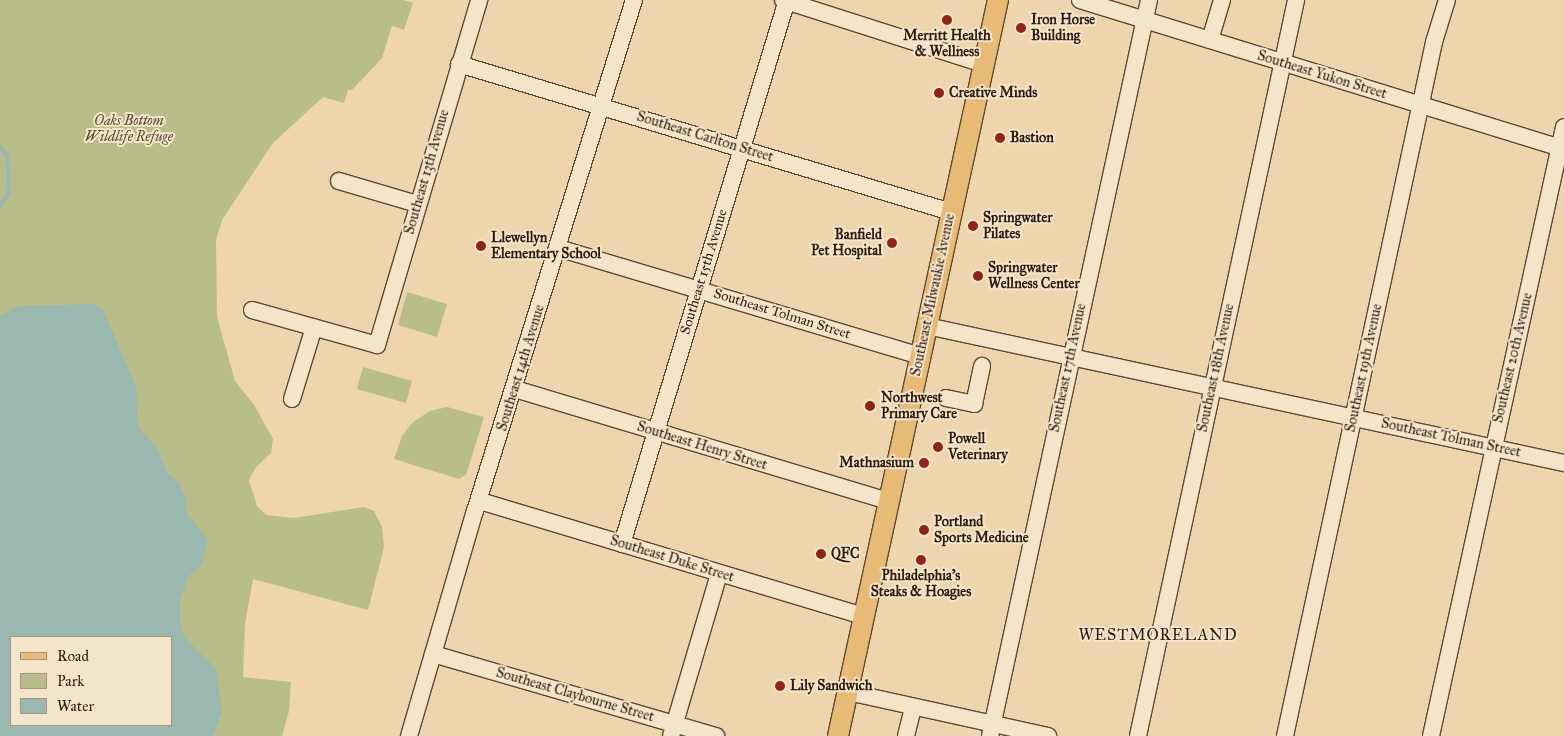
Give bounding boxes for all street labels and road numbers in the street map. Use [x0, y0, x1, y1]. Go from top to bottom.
street label: Southeast Yukon Street [1255, 47, 1389, 103]
street label: Southeast 13th Avenue [401, 108, 453, 236]
street label: Southeast Carlton Street [635, 108, 775, 166]
street label: Southeast 15th Avenue [677, 207, 731, 337]
street label: Southeast Milwaukie Avenue [908, 212, 958, 378]
street label: Southeast Tolman Street [711, 285, 853, 343]
street label: Southeast 20th Avenue [1490, 291, 1536, 425]
street label: Southeast 17th Avenue [1046, 302, 1090, 434]
street label: Southeast 18th Avenue [1194, 302, 1238, 434]
street label: Southeast 19th Avenue [1342, 302, 1386, 434]
street label: Southeast 14th Avenue [494, 303, 548, 433]
street label: Southeast Tolman Street [1380, 415, 1522, 461]
street label: Southeast Henry Street [635, 418, 769, 474]
street label: Southeast Duke Street [608, 532, 736, 586]
street label: Southeast Claybourne Street [494, 664, 656, 726]

